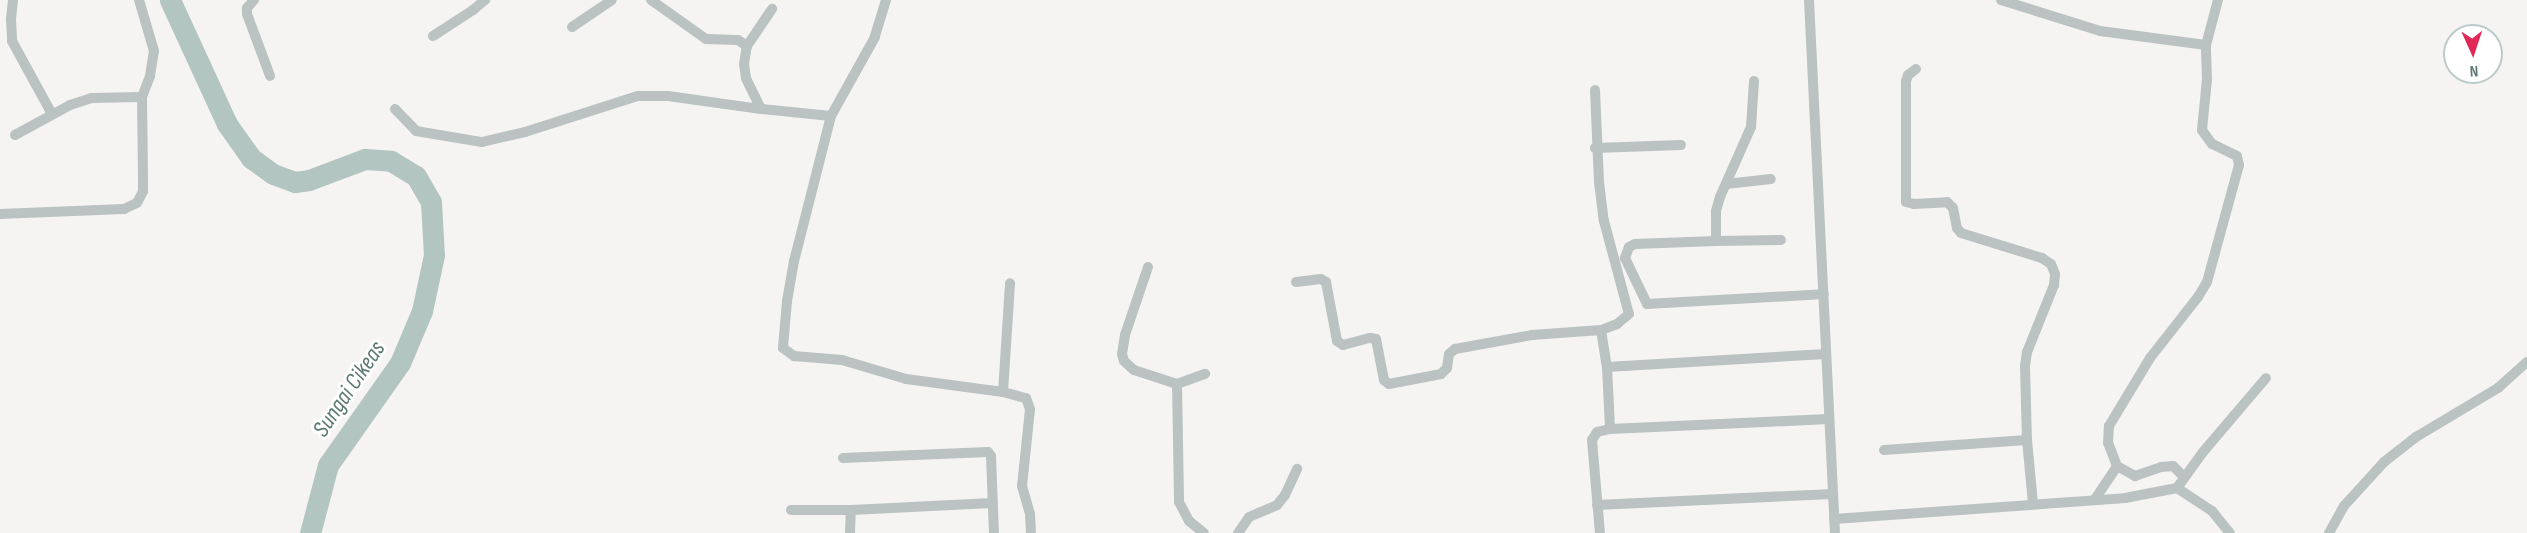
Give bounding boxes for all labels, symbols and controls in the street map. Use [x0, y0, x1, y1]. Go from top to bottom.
north arrow [2443, 24, 2503, 84]
text: N [2469, 61, 2479, 80]
water label: Sungai Cikeas [306, 336, 392, 442]

